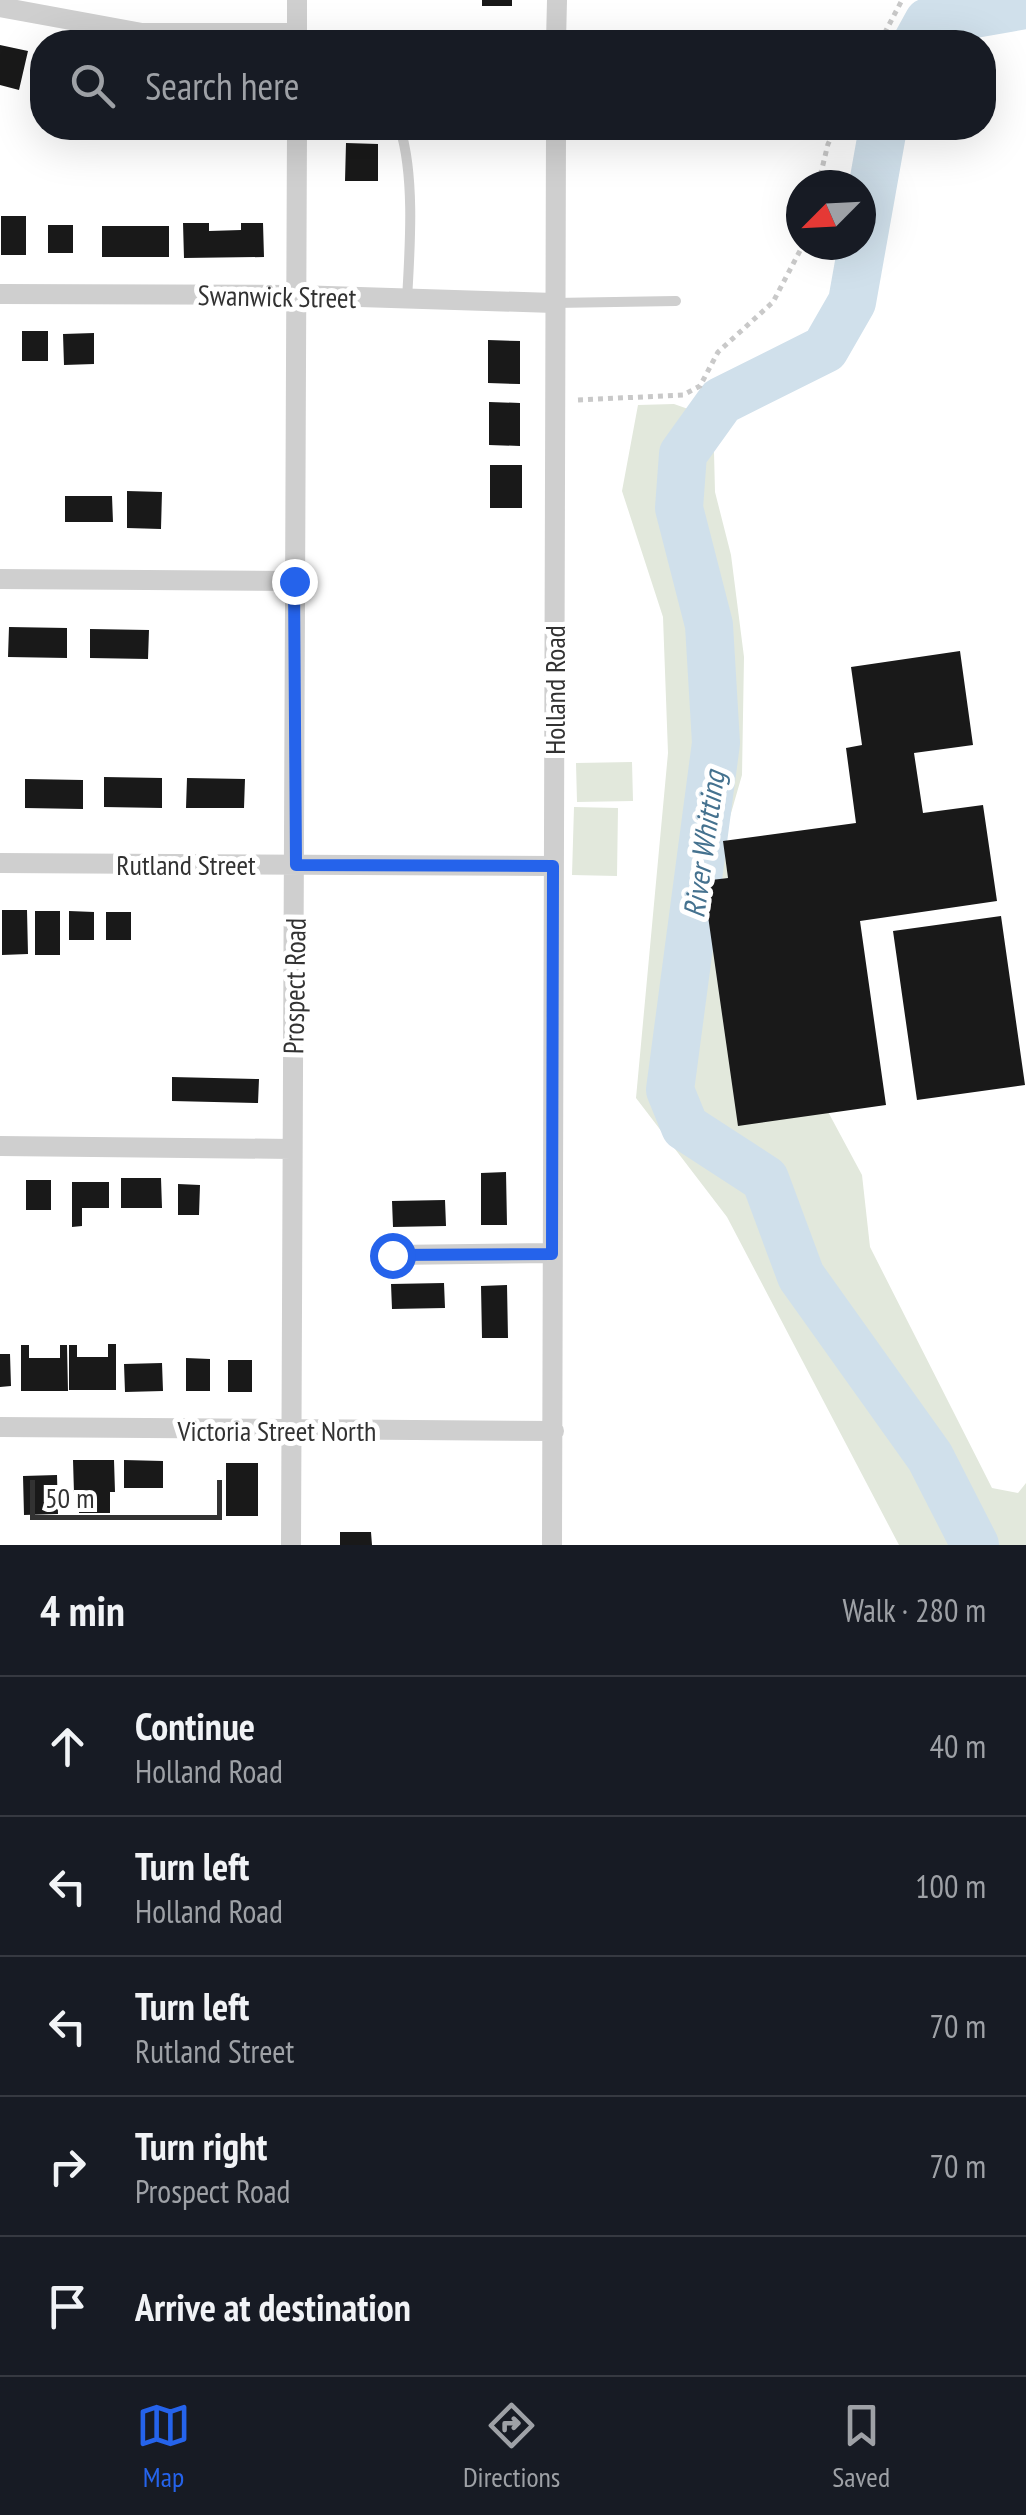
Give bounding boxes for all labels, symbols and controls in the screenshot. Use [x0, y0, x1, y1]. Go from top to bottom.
search box [30, 30, 996, 140]
icon: search [65, 58, 120, 113]
text: Search here [145, 61, 299, 110]
north arrow [786, 170, 876, 260]
street label: Swanwick Street [197, 276, 357, 316]
route end [272, 559, 318, 605]
street label: Holland Road [536, 625, 573, 755]
water label: River Whitting [673, 766, 733, 920]
street label: Rutland Street [116, 846, 256, 883]
street label: Prospect Road [274, 918, 314, 1054]
route start [370, 1233, 416, 1279]
street label: Victoria Street North [177, 1412, 376, 1449]
scale bar [30, 1475, 222, 1520]
text: 50 m [45, 1479, 94, 1516]
text: 4 min [40, 1583, 125, 1638]
text: Walk · 280 m [842, 1589, 986, 1631]
text: Continue [135, 1701, 255, 1750]
icon: ahead [40, 1719, 95, 1774]
text: 40 m [930, 1725, 986, 1767]
text: Holland Road [135, 1750, 283, 1792]
text: Turn left [135, 1841, 249, 1890]
icon: left [40, 1859, 95, 1914]
text: 100 m [915, 1865, 986, 1907]
text: Holland Road [135, 1890, 283, 1932]
text: Turn left [135, 1981, 249, 2030]
icon: left [40, 1999, 95, 2054]
text: 70 m [930, 2005, 986, 2047]
text: Rutland Street [135, 2030, 294, 2072]
text: Turn right [135, 2121, 267, 2170]
icon: right [40, 2139, 95, 2194]
text: 70 m [930, 2145, 986, 2187]
text: Prospect Road [135, 2170, 290, 2212]
icon: arrive [40, 2279, 95, 2334]
text: Arrive at destination [135, 2282, 411, 2331]
tab: Map [136, 2398, 191, 2495]
tab: Directions [463, 2398, 560, 2495]
tab: Saved [832, 2398, 890, 2495]

